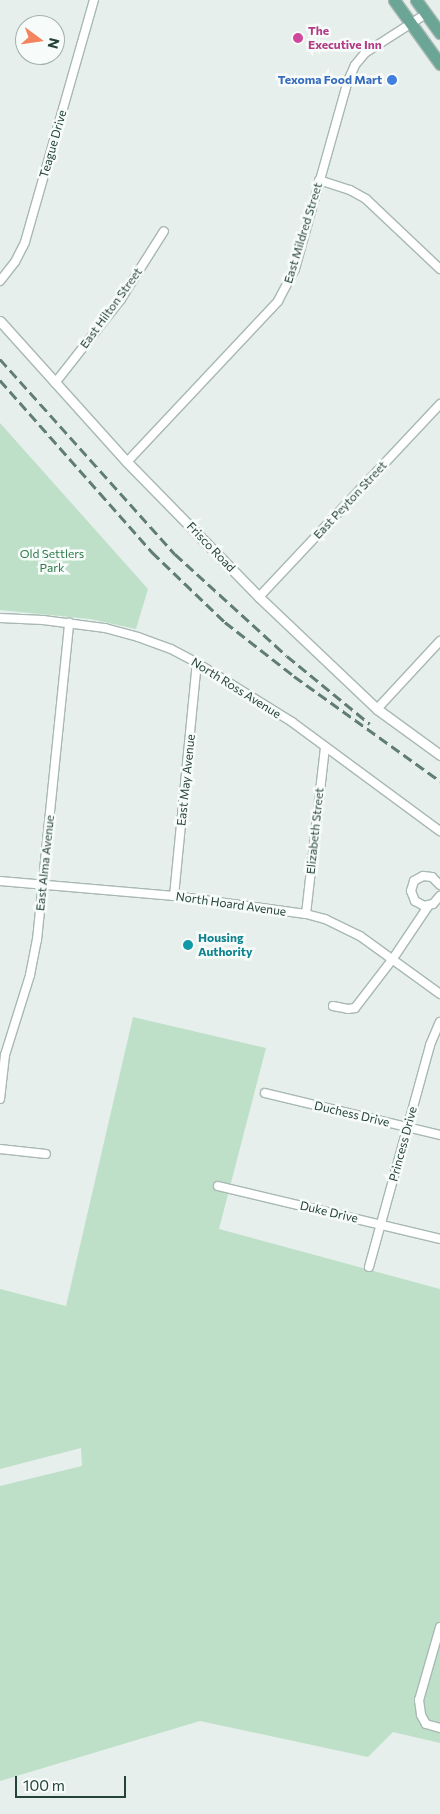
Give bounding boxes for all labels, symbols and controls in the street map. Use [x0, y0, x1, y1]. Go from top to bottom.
north arrow [15, 15, 65, 65]
place label: The Executive Inn [308, 24, 382, 52]
marker: The Executive Inn [292, 32, 304, 44]
text: N [45, 36, 64, 51]
place label: Texoma Food Mart [278, 73, 382, 87]
marker: Texoma Food Mart [386, 74, 398, 86]
street label: Teague Drive [36, 108, 70, 180]
street label: East Mildred Street [281, 181, 325, 285]
street label: East Hilton Street [77, 265, 145, 351]
street label: East Peyton Street [310, 458, 390, 542]
street label: Frisco Road [184, 519, 238, 575]
park label: Old Settlers Park [20, 547, 84, 575]
street label: North Ross Avenue [189, 655, 283, 721]
street label: East May Avenue [174, 733, 198, 827]
street label: Elizabeth Street [303, 787, 327, 875]
street label: East Alma Avenue [33, 814, 57, 912]
street label: North Hoard Avenue [175, 889, 287, 919]
place label: Housing Authority [198, 931, 252, 959]
marker: Housing Authority [182, 939, 194, 951]
street label: Duchess Drive [313, 1098, 391, 1130]
street label: Princess Drive [386, 1105, 420, 1183]
street label: Duke Drive [298, 1198, 360, 1226]
scale bar [18, 1766, 129, 1798]
text: 100 m [23, 1776, 65, 1794]

